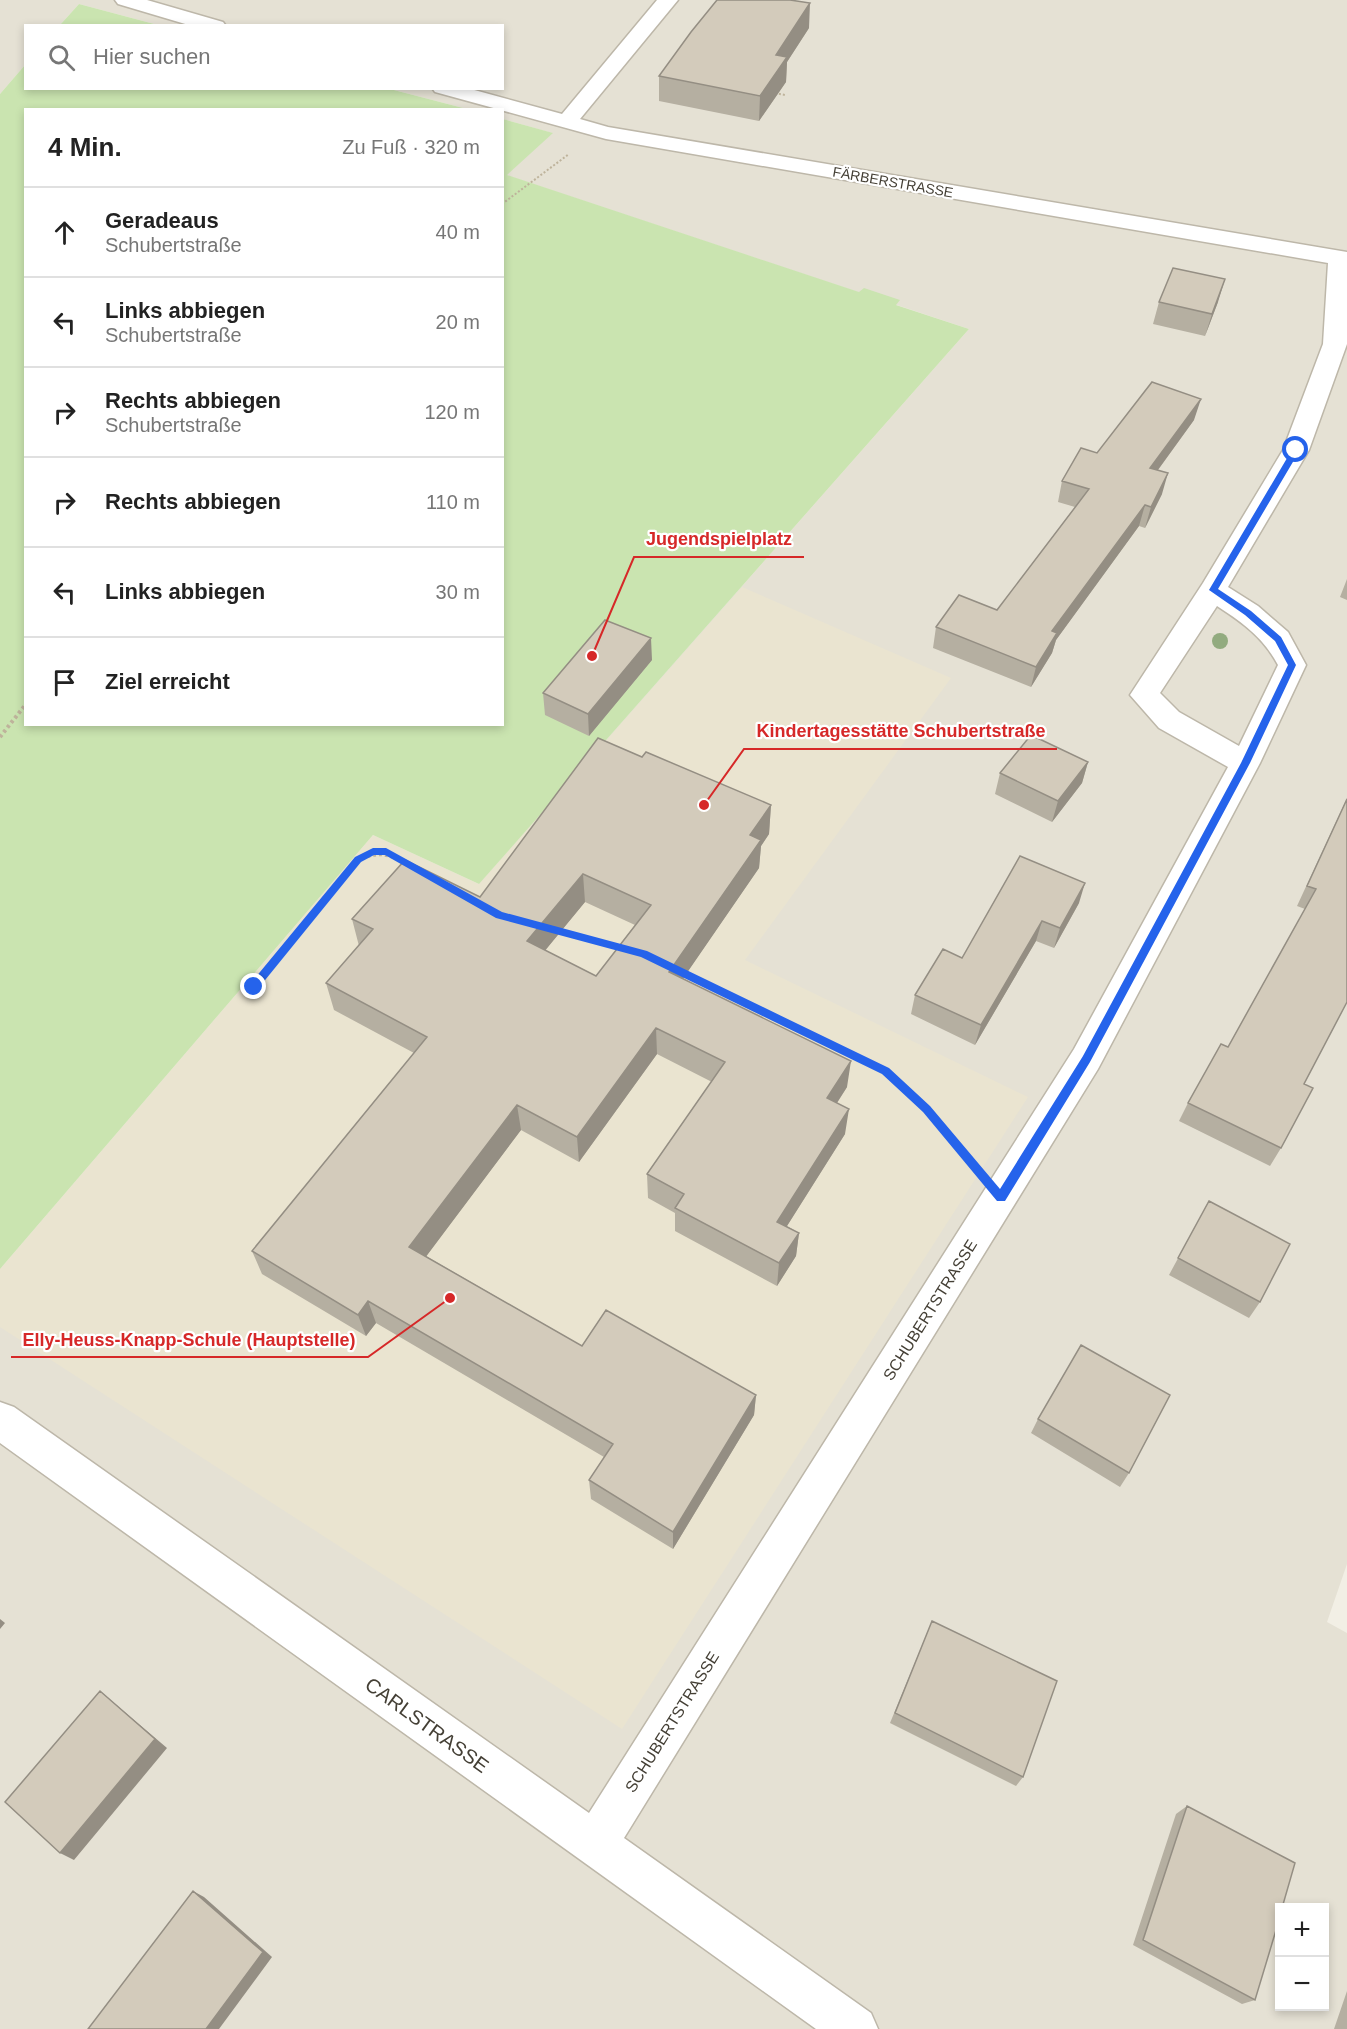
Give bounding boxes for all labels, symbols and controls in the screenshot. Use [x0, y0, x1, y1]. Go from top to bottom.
search box [24, 24, 504, 90]
icon: search [45, 41, 78, 74]
text: Hier suchen [93, 44, 210, 69]
text: 4 Min. [48, 132, 122, 162]
text: Zu Fuß · 320 m [342, 136, 480, 158]
street label: FÄRBERSTRASSE [831, 164, 955, 200]
text: Geradeaus [105, 208, 219, 233]
icon: ahead [48, 216, 81, 249]
text: 40 m [436, 221, 480, 243]
text: Schubertstraße [105, 234, 242, 256]
text: Links abbiegen [105, 298, 265, 323]
icon: left [48, 306, 81, 339]
text: 20 m [436, 311, 480, 333]
text: Schubertstraße [105, 324, 242, 346]
text: Rechts abbiegen [105, 388, 281, 413]
icon: right [48, 396, 81, 429]
text: 120 m [424, 401, 480, 423]
text: Schubertstraße [105, 414, 242, 436]
route start [1282, 436, 1308, 462]
icon: right [48, 486, 81, 519]
text: Rechts abbiegen [105, 489, 281, 514]
text: 110 m [426, 491, 480, 513]
callout: Jugendspielplatz [634, 521, 804, 557]
text: Jugendspielplatz [646, 529, 792, 549]
icon: left [48, 576, 81, 609]
text: Links abbiegen [105, 579, 265, 604]
text: 30 m [436, 581, 480, 603]
icon: arrive [48, 666, 81, 699]
text: Ziel erreicht [105, 669, 230, 694]
callout: Kindertagesstätte Schubertstraße [744, 713, 1057, 749]
text: Kindertagesstätte Schubertstraße [756, 721, 1046, 741]
route end [240, 973, 266, 999]
street label: SCHUBERTSTRASSE [880, 1237, 980, 1383]
callout: Elly-Heuss-Knapp-Schule (Hauptstelle) [11, 1321, 368, 1357]
text: Elly-Heuss-Knapp-Schule (Hauptstelle) [22, 1330, 356, 1350]
street label: SCHUBERTSTRASSE [622, 1649, 722, 1795]
street label: CARLSTRASSE [361, 1673, 493, 1777]
map controls [1275, 1903, 1329, 2011]
button: + [1275, 1903, 1329, 1957]
button: − [1275, 1957, 1329, 2011]

